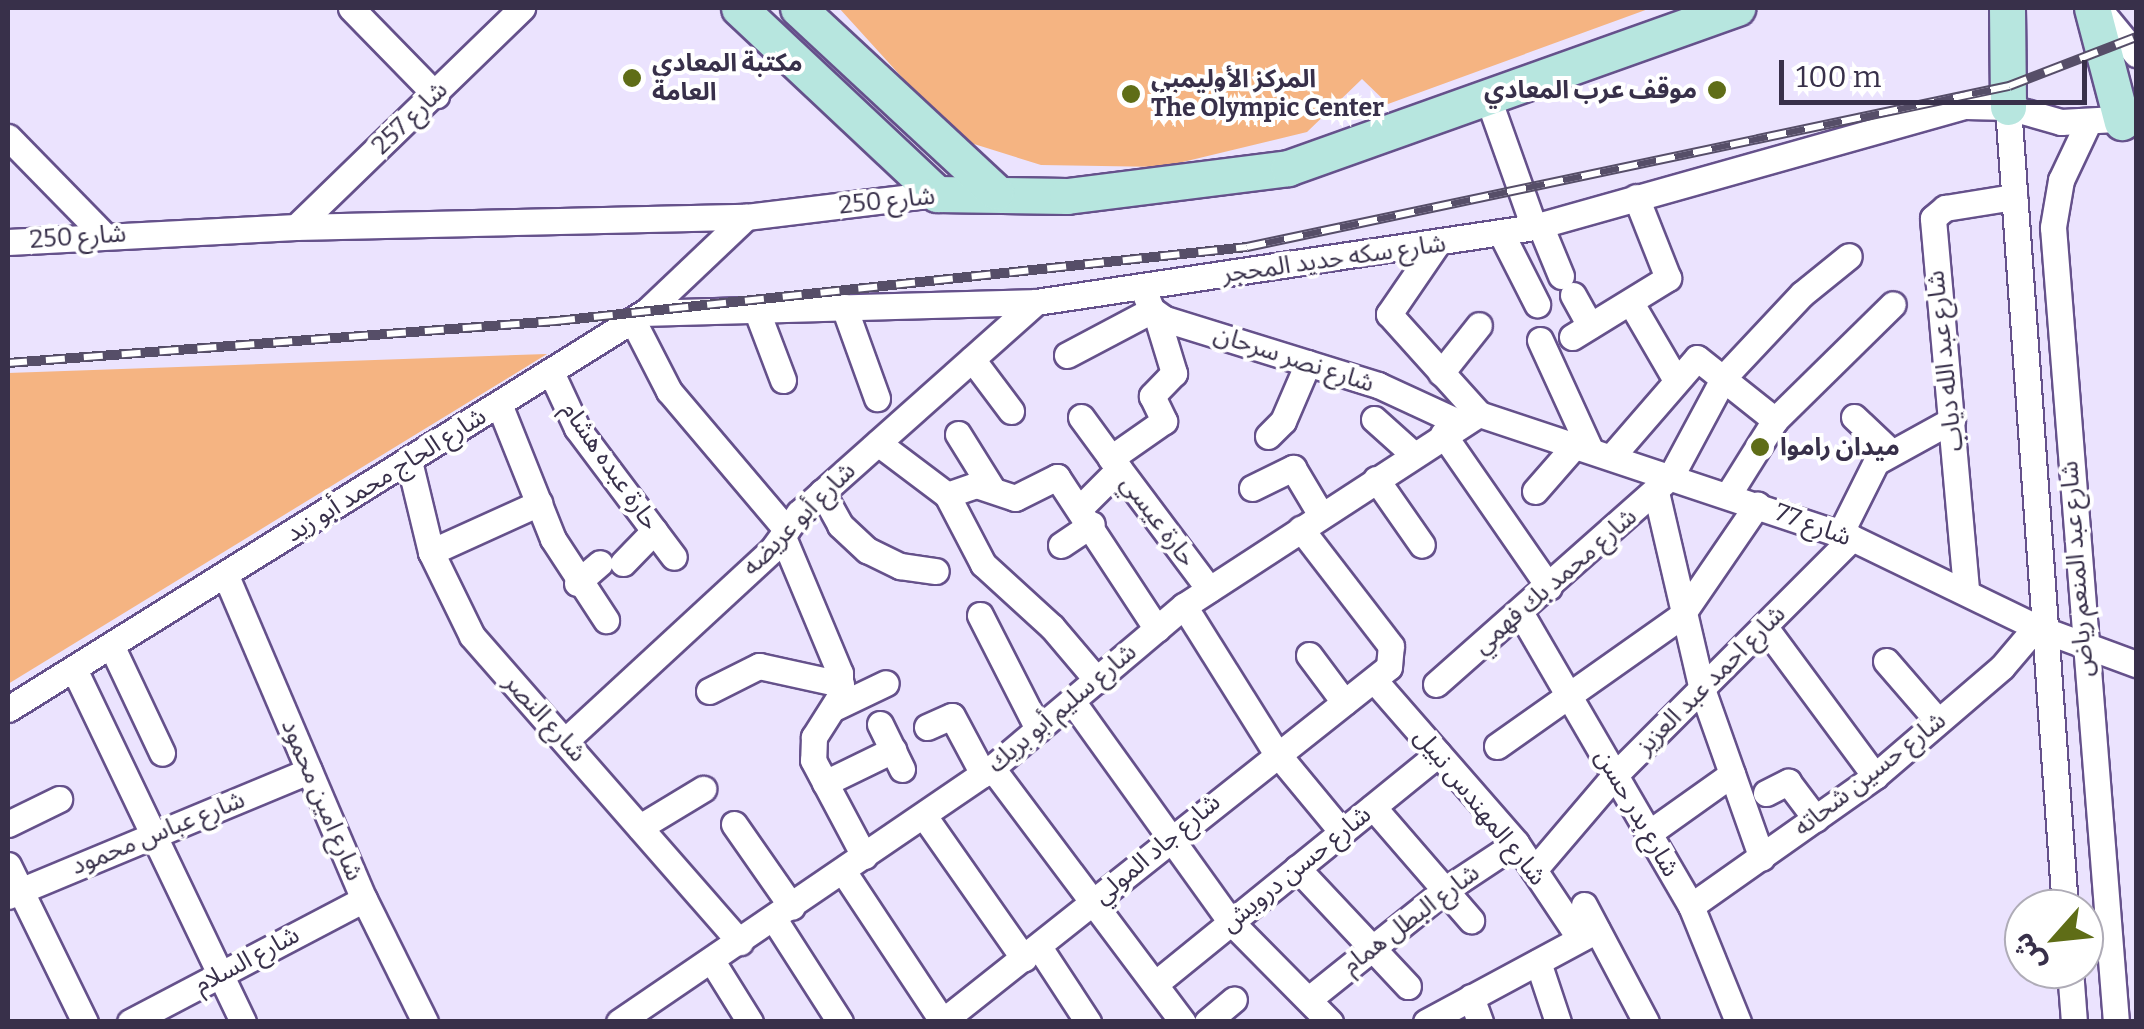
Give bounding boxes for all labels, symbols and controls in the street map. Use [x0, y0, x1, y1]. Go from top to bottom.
scale bar [1784, 40, 2092, 102]
place label: مكتبة المعادي العامة [652, 49, 803, 108]
text: 100 m [1796, 59, 1881, 95]
place label: المركز الأوليمبى The Olympic Center [1151, 65, 1384, 124]
marker: مكتبة المعادي العامة [621, 67, 643, 89]
street label: شارع 257 [366, 75, 454, 161]
place label: موقف عرب المعادي [1484, 75, 1697, 105]
marker: موقف عرب المعادي [1706, 79, 1728, 101]
marker: المركز الأوليمبى The Olympic Center [1120, 83, 1142, 105]
street label: شارع 250 [837, 181, 937, 221]
street label: شارع 250 [29, 219, 127, 255]
street label: شارع سكه حديد المحجر [1220, 228, 1448, 290]
street label: شارع عبد الله دياب [1921, 269, 1969, 453]
street label: شارع نصر سرحان [1210, 319, 1378, 399]
street label: حارة عبده هشام [555, 396, 665, 536]
street label: شارع الحاج محمد أبو زيد [280, 401, 492, 549]
place label: ميدان راموا [1780, 432, 1900, 462]
marker: ميدان راموا [1749, 436, 1771, 458]
street label: شارع أبو عريضه [736, 456, 862, 582]
street label: شارع عبد المنعم رياض [2054, 460, 2100, 678]
street label: حارة عيسي [1114, 469, 1202, 573]
street label: شارع 77 [1771, 497, 1855, 553]
street label: شارع محمد بك فهمي [1467, 502, 1643, 660]
street label: شارع احمد عبد العزيز [1630, 599, 1792, 761]
street label: شارع سليم أبو بريك [981, 637, 1143, 779]
street label: شارع النصر [498, 668, 592, 768]
street label: شارع حسين شحاته [1788, 705, 1952, 843]
street label: شارع امين محمود [274, 715, 370, 885]
street label: شارع المهندس نبيل [1408, 722, 1552, 892]
street label: شارع بدر حسن [1588, 744, 1686, 882]
street label: شارع عباس محمود [67, 785, 249, 881]
street label: شارع جاد المولي [1088, 787, 1226, 911]
street label: شارع حسن درويش [1215, 799, 1377, 939]
street label: شارع البطل همام [1337, 858, 1485, 980]
north arrow [2004, 889, 2104, 989]
street label: شارع السلام [189, 920, 305, 1000]
text: ش [2005, 927, 2052, 977]

